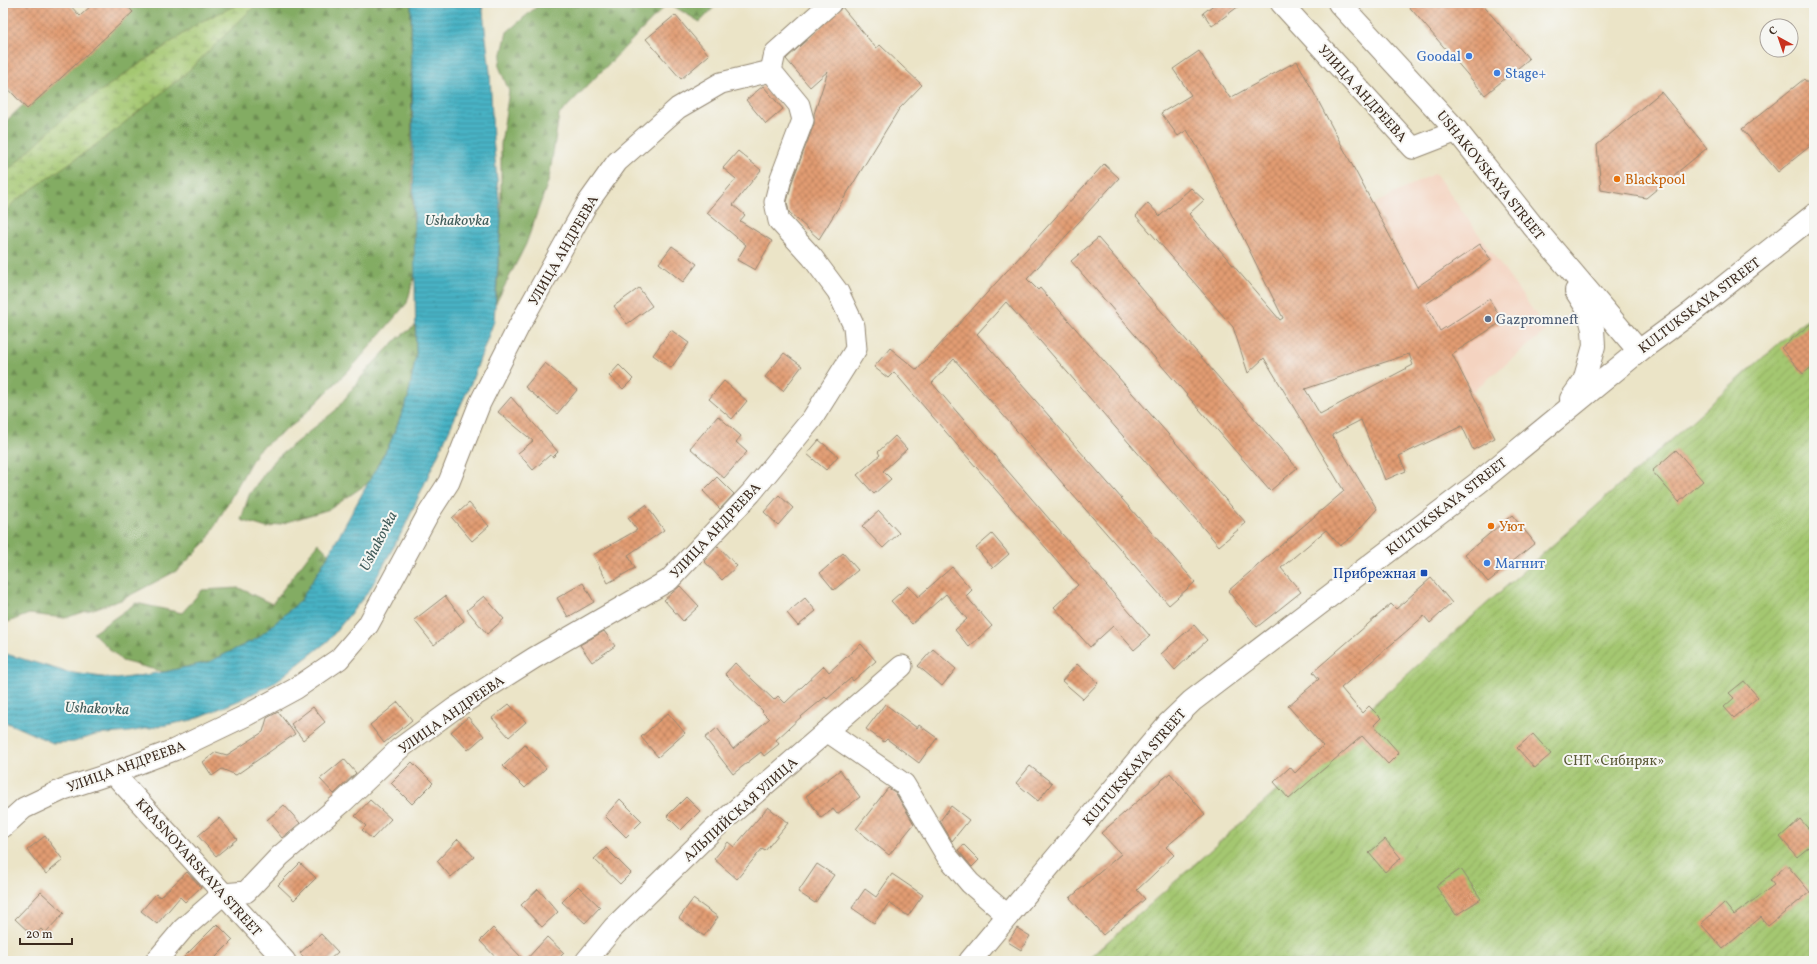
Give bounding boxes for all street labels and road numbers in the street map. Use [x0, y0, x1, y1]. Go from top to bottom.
street label: УЛИЦА АНДРЕЕВА [1313, 41, 1411, 147]
street label: USHAKOVSKAYA STREET [1432, 107, 1548, 245]
street label: УЛИЦА АНДРЕЕВА [525, 192, 604, 310]
street label: KULTUKSKAYA STREET [1635, 254, 1765, 359]
street label: KULTUKSKAYA STREET [1382, 454, 1511, 560]
street label: УЛИЦА АНДРЕЕВА [667, 479, 766, 583]
street label: УЛИЦА АНДРЕЕВА [395, 672, 509, 759]
street label: KULTUKSKAYA STREET [1079, 706, 1191, 830]
street label: УЛИЦА АНДРЕЕВА [65, 737, 189, 798]
street label: АЛЬПИЙСКАЯ УЛИЦА [679, 753, 802, 867]
street label: KRASNOYARSKAYA STREET [131, 795, 265, 941]

